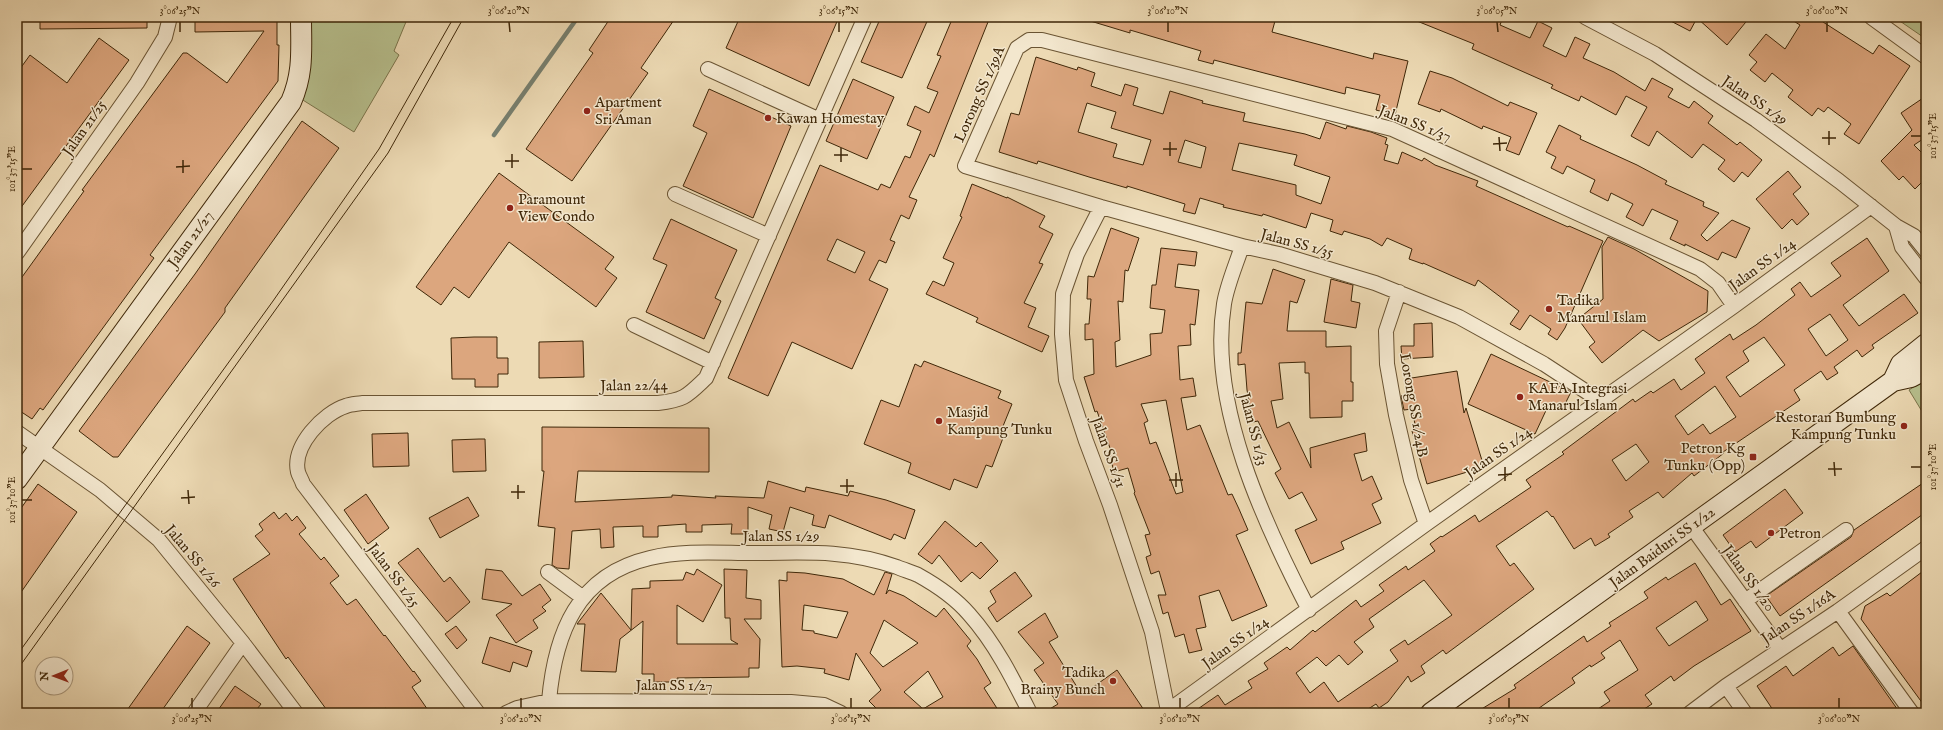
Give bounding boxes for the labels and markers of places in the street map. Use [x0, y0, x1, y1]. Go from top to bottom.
place label: Apartment Sri Aman [594, 93, 662, 129]
marker: Apartment Sri Aman [582, 106, 592, 116]
place label: Kawan Homestay [776, 109, 885, 128]
marker: Kawan Homestay [763, 113, 773, 123]
place label: Paramount View Condo [517, 190, 595, 226]
marker: Paramount View Condo [505, 203, 515, 213]
place label: Tadika Manarul Islam [1557, 291, 1647, 327]
marker: Tadika Manarul Islam [1544, 304, 1554, 314]
place label: KAFA Integrasi Manarul Islam [1528, 379, 1627, 415]
marker: KAFA Integrasi Manarul Islam [1515, 392, 1525, 402]
place label: Masjid Kampung Tunku [947, 403, 1053, 439]
place label: Restoran Bumbung Kampung Tunku [1775, 408, 1897, 444]
marker: Masjid Kampung Tunku [934, 416, 944, 426]
marker: Restoran Bumbung Kampung Tunku [1899, 421, 1909, 431]
place label: Petron Kg Tunku (Opp) [1664, 439, 1746, 475]
marker: Petron Kg Tunku (Opp) [1748, 452, 1758, 462]
place label: Petron [1779, 524, 1821, 543]
marker: Petron [1766, 528, 1776, 538]
place label: Tadika Brainy Bunch [1020, 663, 1106, 699]
marker: Tadika Brainy Bunch [1108, 676, 1118, 686]

